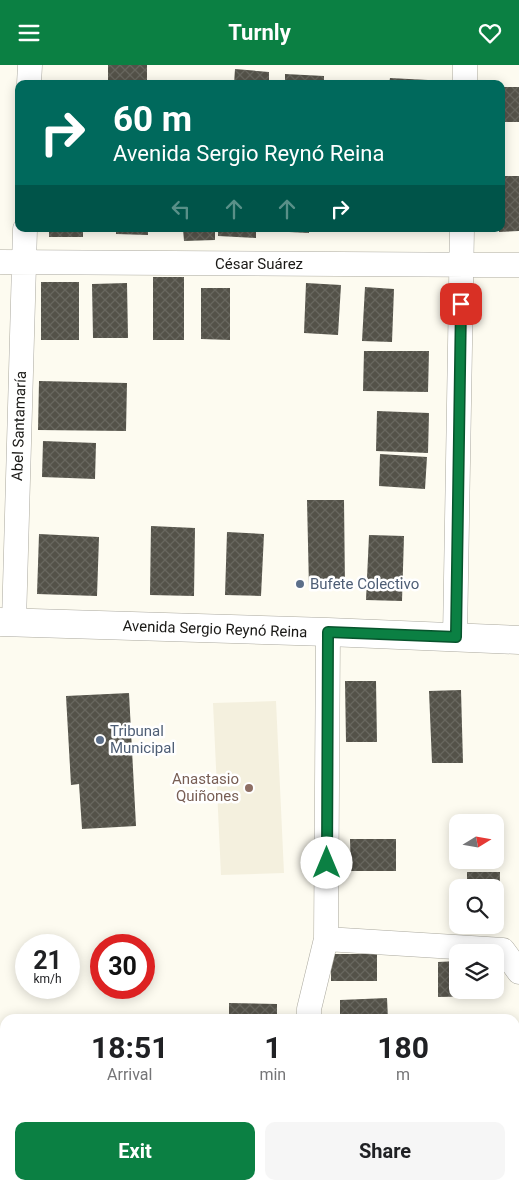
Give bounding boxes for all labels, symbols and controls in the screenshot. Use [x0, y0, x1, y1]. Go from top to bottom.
icon: menu [15, 19, 43, 47]
icon: heart [476, 19, 504, 47]
text: Turnly [228, 20, 291, 45]
text: 60 m [113, 99, 192, 140]
icon: right [30, 100, 95, 165]
text: Avenida Sergio Reynó Reina [113, 141, 384, 166]
icon: left [167, 195, 195, 223]
icon: ahead [220, 195, 248, 223]
icon: ahead [273, 195, 301, 223]
icon: right [326, 195, 354, 223]
street label: César Suárez [215, 255, 303, 273]
pin [440, 283, 482, 325]
icon: arrive [447, 290, 475, 318]
street label: Abel Santamaría [8, 371, 30, 481]
place label: Bufete Colectivo [310, 575, 419, 593]
marker: Bufete Colectivo [294, 578, 306, 590]
street label: Avenida Sergio Reynó Reina [122, 617, 308, 641]
place label: Tribunal Municipal [110, 722, 175, 757]
marker: Tribunal Municipal [94, 734, 106, 746]
place label: Anastasio Quiñones [172, 770, 239, 805]
marker: Anastasio Quiñones [243, 782, 255, 794]
north arrow [449, 814, 504, 869]
map controls [449, 814, 504, 999]
position arrow [300, 836, 352, 888]
button: search [449, 879, 504, 934]
speed limit sign: 30 [90, 934, 155, 999]
button: layers [449, 944, 504, 999]
text: 21 [33, 946, 62, 975]
text: km/h [33, 972, 62, 986]
text: 18:51 [91, 1030, 168, 1065]
text: 1 [264, 1030, 281, 1065]
text: 180 [377, 1030, 429, 1065]
text: Arrival [107, 1065, 152, 1084]
text: min [259, 1065, 286, 1084]
text: m [396, 1065, 410, 1084]
button: Exit [15, 1122, 255, 1180]
button: Share [265, 1122, 505, 1180]

